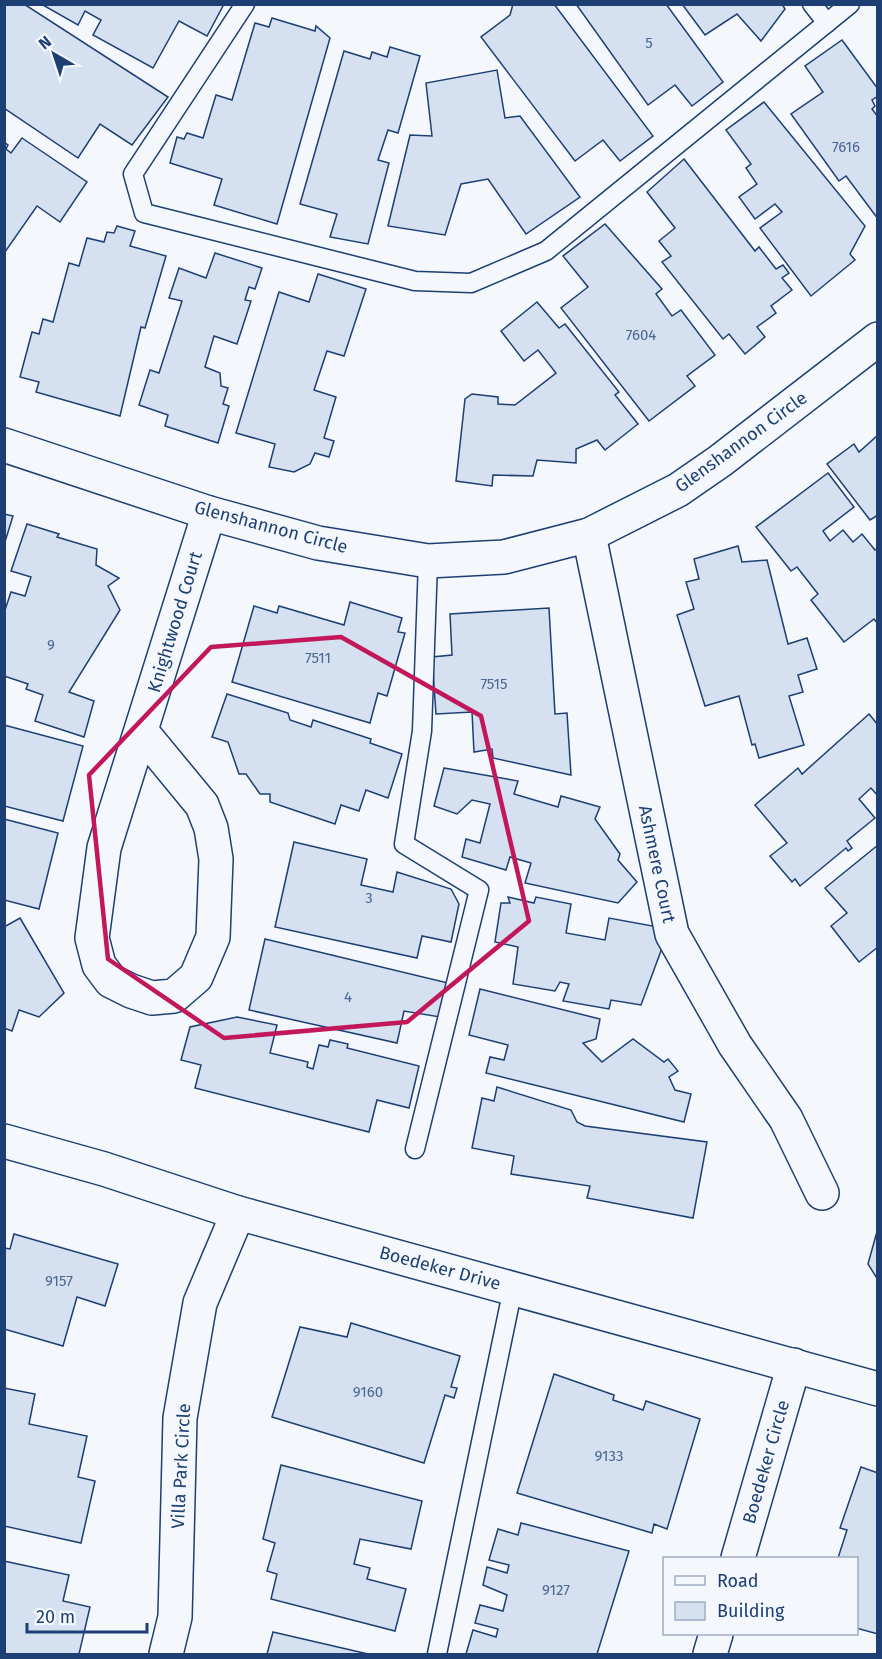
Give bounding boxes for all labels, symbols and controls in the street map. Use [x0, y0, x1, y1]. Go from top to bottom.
north arrow [24, 24, 84, 84]
text: N [35, 32, 55, 53]
house number: 5 [645, 34, 653, 52]
house number: 7616 [832, 138, 860, 156]
house number: 7604 [626, 326, 656, 344]
street label: Glenshannon Circle [671, 387, 811, 497]
street label: Glenshannon Circle [192, 496, 350, 558]
street label: Knightwood Court [143, 548, 207, 695]
house number: 9 [47, 636, 55, 654]
house number: 7511 [305, 649, 331, 667]
house number: 7515 [480, 675, 508, 693]
street label: Ashmere Court [634, 803, 680, 925]
house number: 3 [365, 889, 373, 907]
house number: 4 [344, 988, 352, 1006]
street label: Boedeker Drive [377, 1241, 503, 1295]
house number: 9157 [45, 1272, 73, 1290]
house number: 9160 [353, 1383, 383, 1401]
street label: Boedeker Circle [738, 1398, 794, 1526]
street label: Villa Park Circle [167, 1403, 195, 1529]
house number: 9133 [594, 1447, 624, 1465]
legend [663, 1557, 858, 1635]
text: Road [717, 1570, 759, 1592]
house number: 9127 [542, 1581, 570, 1599]
scale bar [27, 1596, 147, 1634]
text: Building [717, 1600, 785, 1622]
text: 20 m [36, 1606, 75, 1628]

